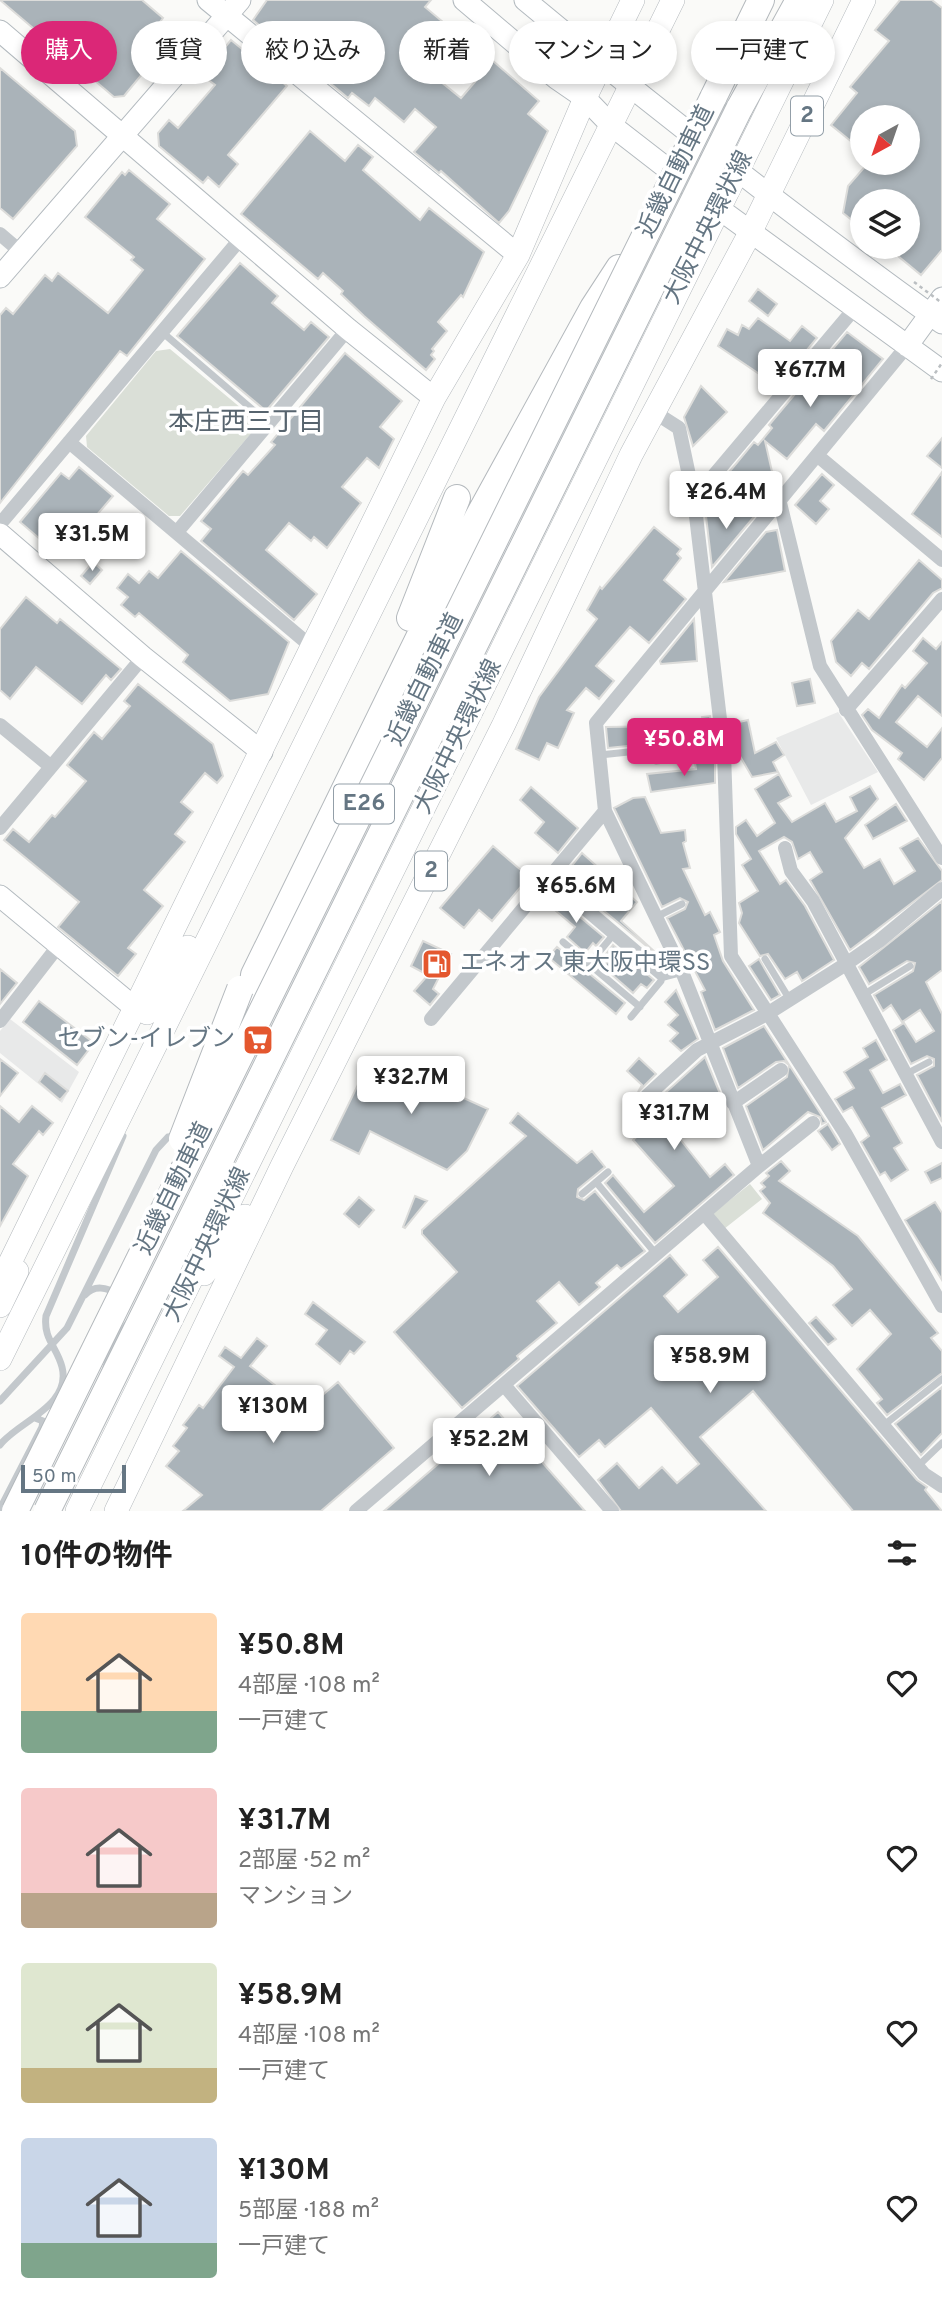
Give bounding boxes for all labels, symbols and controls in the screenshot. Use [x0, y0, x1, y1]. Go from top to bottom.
chip: 購入 [21, 21, 117, 84]
chip: 賃貸 [131, 21, 227, 84]
chip: 絞り込み [241, 21, 385, 84]
chip: 新着 [399, 21, 495, 84]
chip: マンション [509, 21, 677, 84]
chip: 一戸建て [691, 21, 835, 84]
road number: 2 [791, 97, 823, 136]
street label: 近畿自動車道 [632, 101, 722, 243]
north arrow [850, 105, 920, 175]
map controls [850, 105, 920, 259]
street label: 大阪中央環状線 [657, 146, 761, 310]
button: layers [850, 189, 920, 259]
pin: ¥67.7M [753, 350, 867, 409]
text: ¥67.7M [774, 357, 846, 386]
district label: 本庄西三丁目 [168, 407, 324, 440]
pin: ¥26.4M [669, 472, 783, 531]
text: ¥26.4M [685, 479, 767, 508]
pin: ¥31.5M [35, 514, 149, 573]
text: ¥31.5M [54, 521, 130, 550]
street label: 近畿自動車道 [381, 609, 471, 751]
street label: 大阪中央環状線 [409, 655, 509, 819]
pin: ¥50.8M [627, 718, 741, 778]
text: ¥50.8M [643, 726, 725, 755]
road number: E26 [334, 784, 394, 824]
road number: 2 [415, 852, 447, 890]
pin: ¥65.6M [519, 866, 633, 925]
text: ¥65.6M [536, 873, 616, 902]
fuel station icon: エネオス 東大阪中環SS [420, 947, 454, 981]
place label: エネオス 東大阪中環SS [460, 949, 710, 979]
supermarket icon: セブン-イレブン [241, 1023, 275, 1057]
place label: セブン-イレブン [57, 1025, 235, 1055]
pin: ¥32.7M [354, 1056, 468, 1116]
text: ¥32.7M [373, 1064, 449, 1093]
pin: ¥31.7M [617, 1092, 731, 1152]
text: ¥31.7M [638, 1100, 710, 1129]
street label: 近畿自動車道 [130, 1118, 220, 1260]
street label: 大阪中央環状線 [158, 1163, 258, 1327]
pin: ¥58.9M [653, 1336, 767, 1395]
text: ¥58.9M [670, 1343, 750, 1372]
pin: ¥130M [224, 1386, 322, 1445]
text: ¥130M [238, 1393, 308, 1422]
pin: ¥52.2M [432, 1418, 546, 1478]
text: ¥52.2M [449, 1426, 529, 1455]
scale bar [21, 1462, 126, 1494]
text: 50 m [32, 1465, 77, 1489]
icon: filters [883, 1534, 921, 1572]
text: 10件の物件 [21, 1539, 173, 1576]
text: ¥50.8M [238, 1628, 345, 1665]
icon: home [77, 1641, 161, 1725]
icon: heart [883, 1664, 921, 1702]
text: 4部屋 · 108 m² [238, 1672, 380, 1701]
text: 一戸建て [238, 1708, 330, 1737]
text: ¥31.7M [238, 1803, 331, 1840]
icon: home [77, 1816, 161, 1900]
icon: heart [883, 1839, 921, 1877]
text: 2部屋 · 52 m² [238, 1847, 370, 1876]
text: マンション [238, 1883, 353, 1912]
text: ¥58.9M [238, 1978, 343, 2015]
icon: home [77, 1991, 161, 2075]
icon: heart [883, 2014, 921, 2052]
text: 4部屋 · 108 m² [238, 2022, 380, 2051]
text: 一戸建て [238, 2058, 330, 2087]
text: ¥130M [238, 2153, 330, 2190]
icon: home [77, 2166, 161, 2250]
icon: heart [883, 2189, 921, 2227]
text: 5部屋 · 188 m² [238, 2197, 379, 2226]
text: 一戸建て [238, 2233, 330, 2262]

